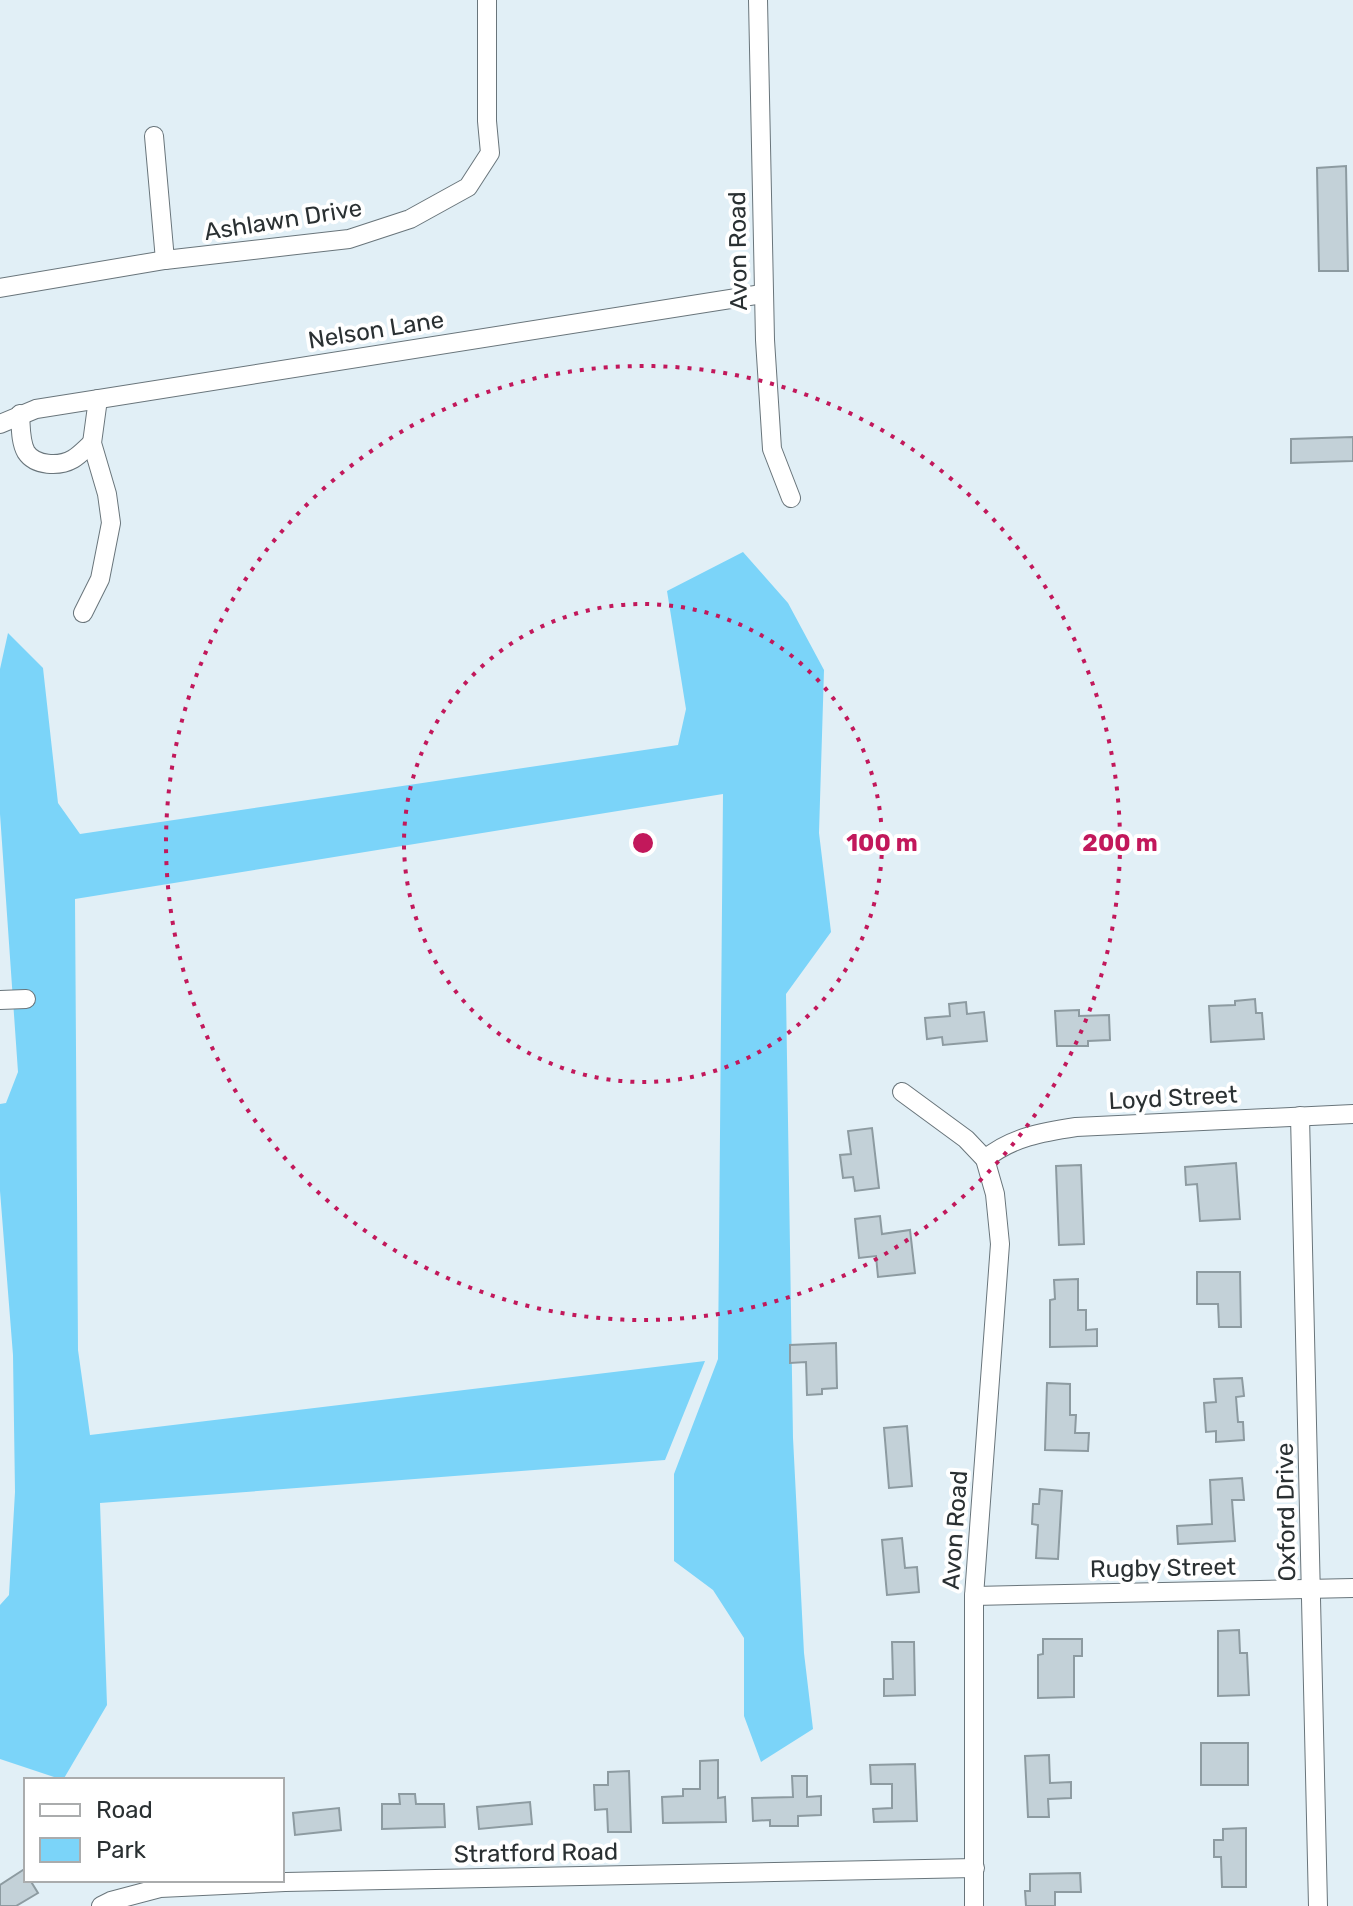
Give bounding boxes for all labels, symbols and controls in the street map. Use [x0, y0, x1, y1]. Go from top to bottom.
street label: Avon Road [723, 191, 753, 311]
street label: Ashlawn Drive [202, 194, 364, 246]
street label: Nelson Lane [306, 305, 446, 355]
centre of rings [629, 829, 657, 857]
text: 100 m [846, 829, 918, 857]
text: 200 m [1082, 829, 1158, 857]
street label: Loyd Street [1108, 1081, 1238, 1115]
street label: Oxford Drive [1271, 1442, 1301, 1582]
street label: Avon Road [937, 1470, 973, 1590]
street label: Rugby Street [1090, 1553, 1236, 1583]
legend [24, 1778, 284, 1882]
text: Road [96, 1796, 153, 1824]
text: Park [96, 1836, 147, 1864]
street label: Stratford Road [454, 1838, 618, 1868]

